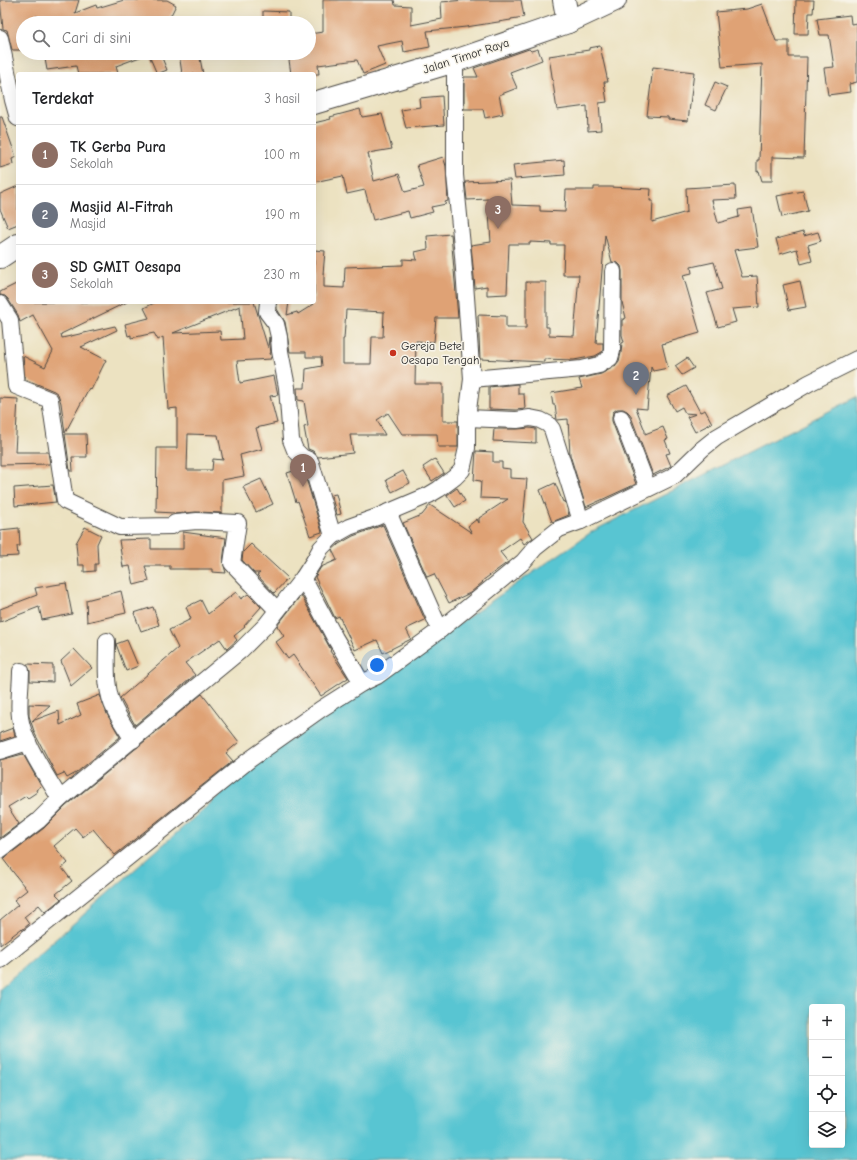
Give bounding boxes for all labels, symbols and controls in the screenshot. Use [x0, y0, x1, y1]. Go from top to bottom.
search box [16, 16, 316, 60]
icon: search [30, 27, 52, 49]
text: Cari di sini [62, 29, 131, 47]
street label: Jalan Timor Raya [421, 35, 511, 77]
text: Terdekat [32, 89, 94, 108]
text: 3 hasil [264, 91, 300, 106]
text: TK Gerba Pura [70, 138, 166, 156]
text: 1 [42, 147, 48, 162]
text: 100 m [264, 147, 300, 162]
text: Sekolah [70, 156, 113, 171]
pin: 3 [485, 196, 511, 229]
text: Masjid Al-Fitrah [70, 198, 173, 216]
text: 2 [42, 207, 48, 222]
text: 190 m [265, 207, 300, 222]
text: Masjid [70, 216, 106, 231]
text: SD GMIT Oesapa [70, 258, 181, 276]
text: 3 [42, 267, 48, 282]
text: 230 m [264, 267, 300, 282]
text: Sekolah [70, 276, 113, 291]
place label: Gereja Betel Oesapa Tengah [401, 339, 479, 367]
marker: Gereja Betel Oesapa Tengah [388, 348, 398, 358]
pin: 2 [623, 362, 649, 395]
pin: 1 [290, 454, 316, 487]
your location [367, 655, 387, 675]
map controls [809, 1004, 845, 1148]
button: + [809, 1004, 845, 1040]
button: − [809, 1040, 845, 1076]
button: locate [809, 1076, 845, 1112]
button: layers [809, 1112, 845, 1148]

